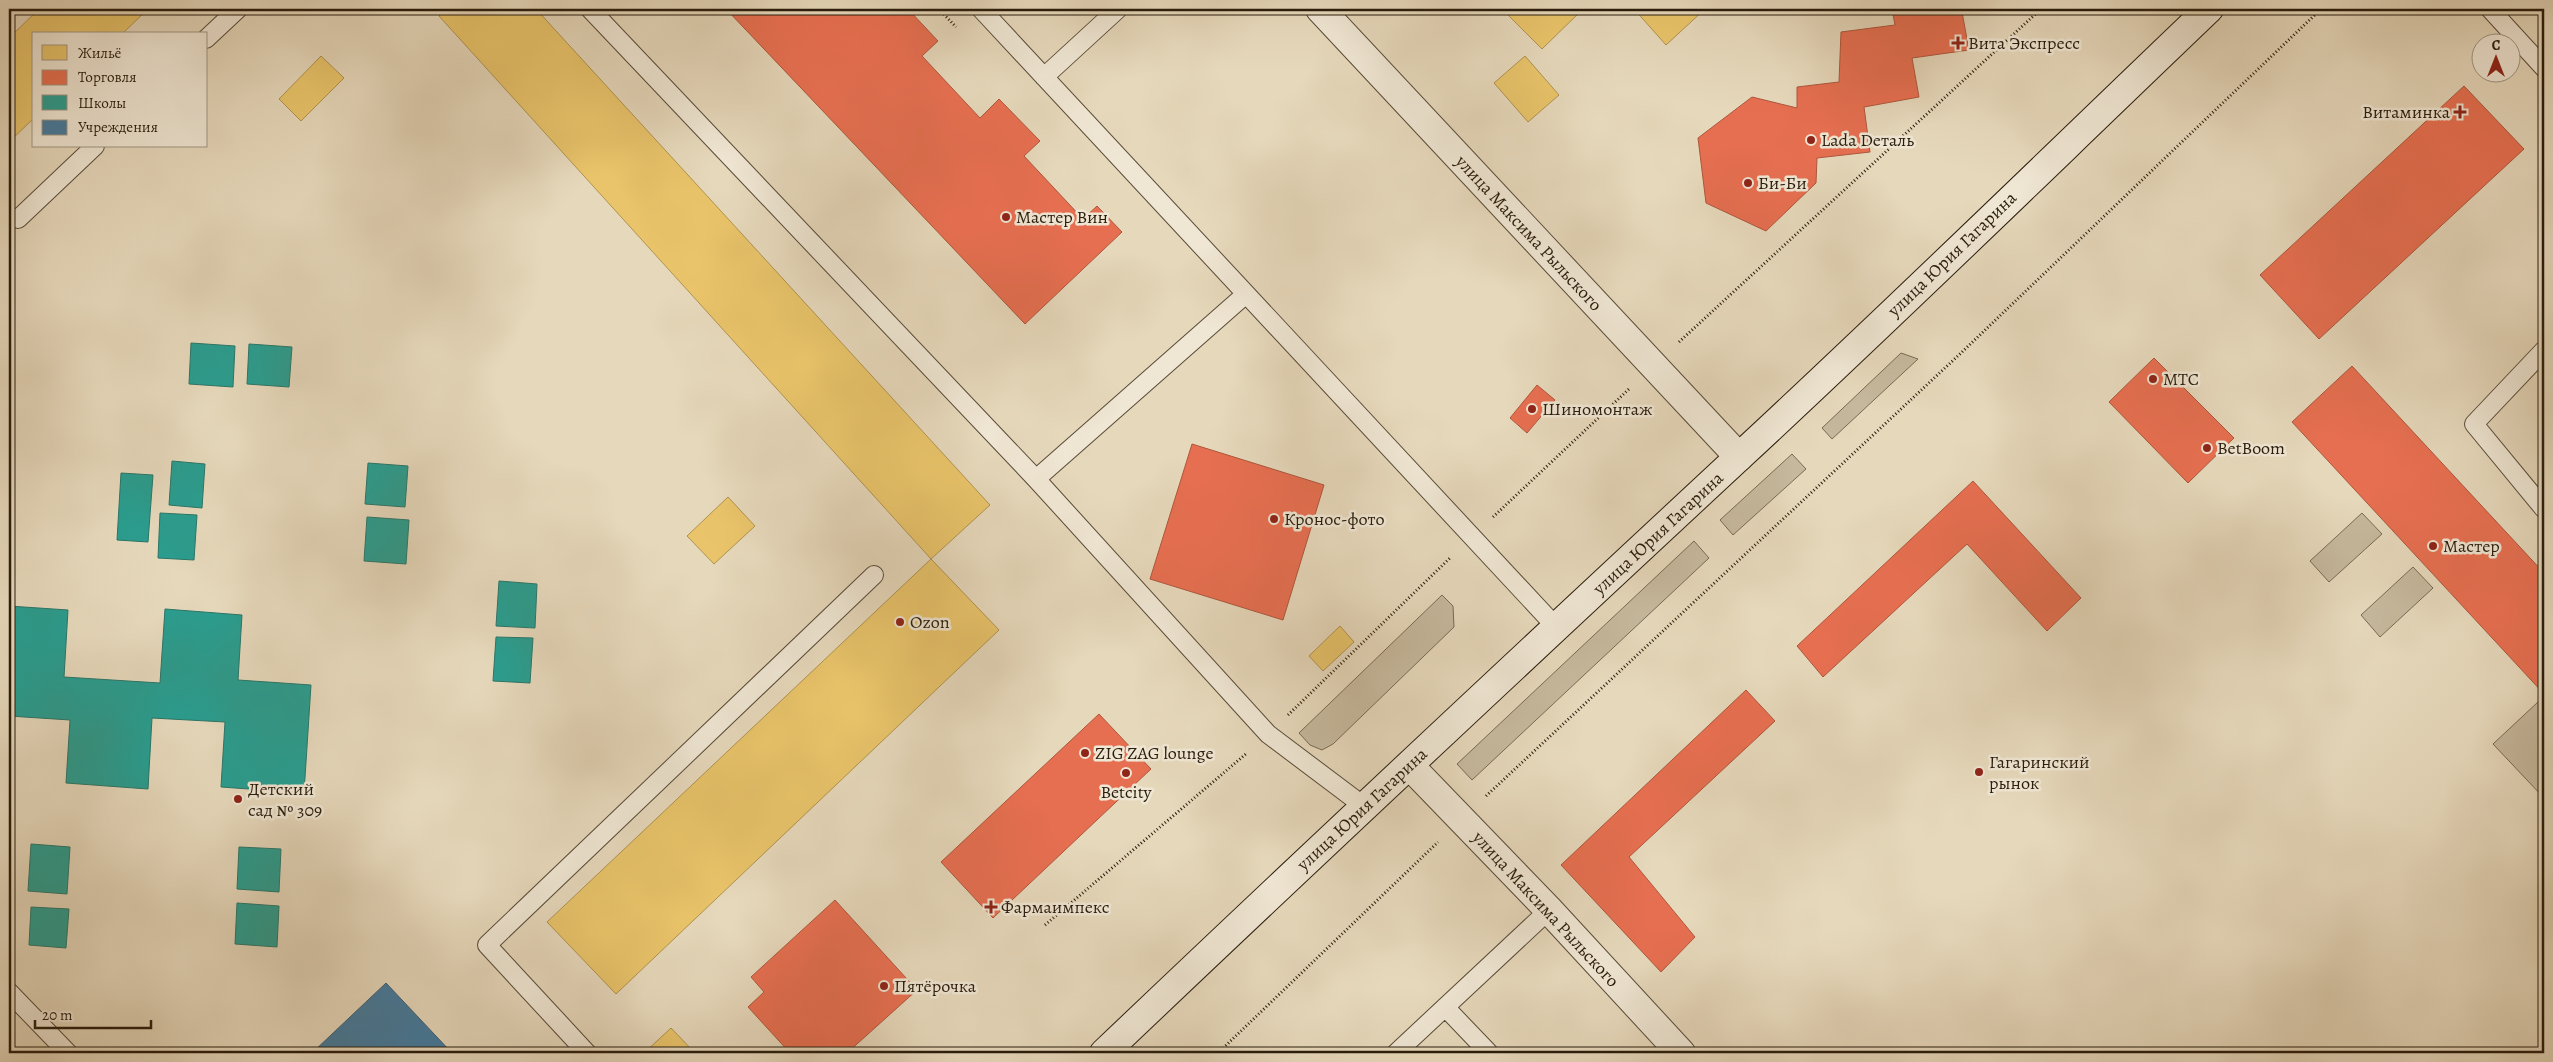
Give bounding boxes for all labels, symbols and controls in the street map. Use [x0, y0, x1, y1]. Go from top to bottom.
place label: Вита Экспресс [1968, 31, 2080, 55]
legend [32, 32, 208, 148]
north arrow [2470, 32, 2520, 82]
text: С [2492, 36, 2501, 55]
marker: Вита Экспресс [1952, 37, 1964, 49]
text: Жильё [78, 43, 121, 63]
text: Торговля [78, 67, 136, 87]
text: Школы [78, 93, 126, 113]
place label: Витаминка [2362, 100, 2451, 124]
marker: Витаминка [2454, 106, 2466, 118]
text: Учреждения [78, 117, 158, 137]
place label: Lada Dеталь [1821, 128, 1914, 152]
marker: Lada Dеталь [1805, 134, 1817, 146]
street label: улица Максима Рыльского [1450, 149, 1608, 316]
place label: Би-Би [1758, 171, 1807, 195]
marker: Би-Би [1742, 177, 1754, 189]
street label: улица Юрия Гагарина [1882, 186, 2022, 323]
place label: Мастер Вин [1016, 205, 1108, 229]
marker: Мастер Вин [1000, 211, 1012, 223]
place label: МТС [2163, 367, 2199, 391]
marker: МТС [2147, 373, 2159, 385]
place label: Шиномонтаж [1542, 397, 1653, 421]
marker: Шиномонтаж [1526, 403, 1538, 415]
place label: BetBoom [2217, 436, 2285, 460]
marker: BetBoom [2201, 442, 2213, 454]
street label: улица Юрия Гагарина [1587, 466, 1729, 601]
place label: Кронос-фото [1284, 507, 1385, 531]
marker: Кронос-фото [1268, 513, 1280, 525]
place label: Мастер [2443, 534, 2500, 558]
marker: Мастер [2427, 540, 2439, 552]
place label: Ozon [910, 610, 950, 634]
marker: Ozon [894, 616, 906, 628]
place label: ZIG ZAG lounge [1095, 741, 1213, 765]
street label: улица Юрия Гагарина [1291, 742, 1433, 877]
marker: ZIG ZAG lounge [1079, 747, 1091, 759]
place label: Гагаринский рынок [1989, 750, 2090, 795]
marker: Гагаринский рынок [1973, 766, 1985, 778]
marker: Betcity [1120, 767, 1132, 779]
place label: Детский сад № 309 [248, 777, 322, 822]
place label: Betcity [1100, 780, 1153, 804]
marker: Детский сад № 309 [232, 793, 244, 805]
street label: улица Максима Рыльского [1467, 825, 1625, 992]
place label: Фармаимпекс [1001, 895, 1110, 919]
marker: Фармаимпекс [985, 901, 997, 913]
place label: Пятёрочка [894, 974, 977, 998]
marker: Пятёрочка [878, 980, 890, 992]
scale bar [35, 997, 151, 1029]
text: 20 m [42, 1005, 73, 1025]

